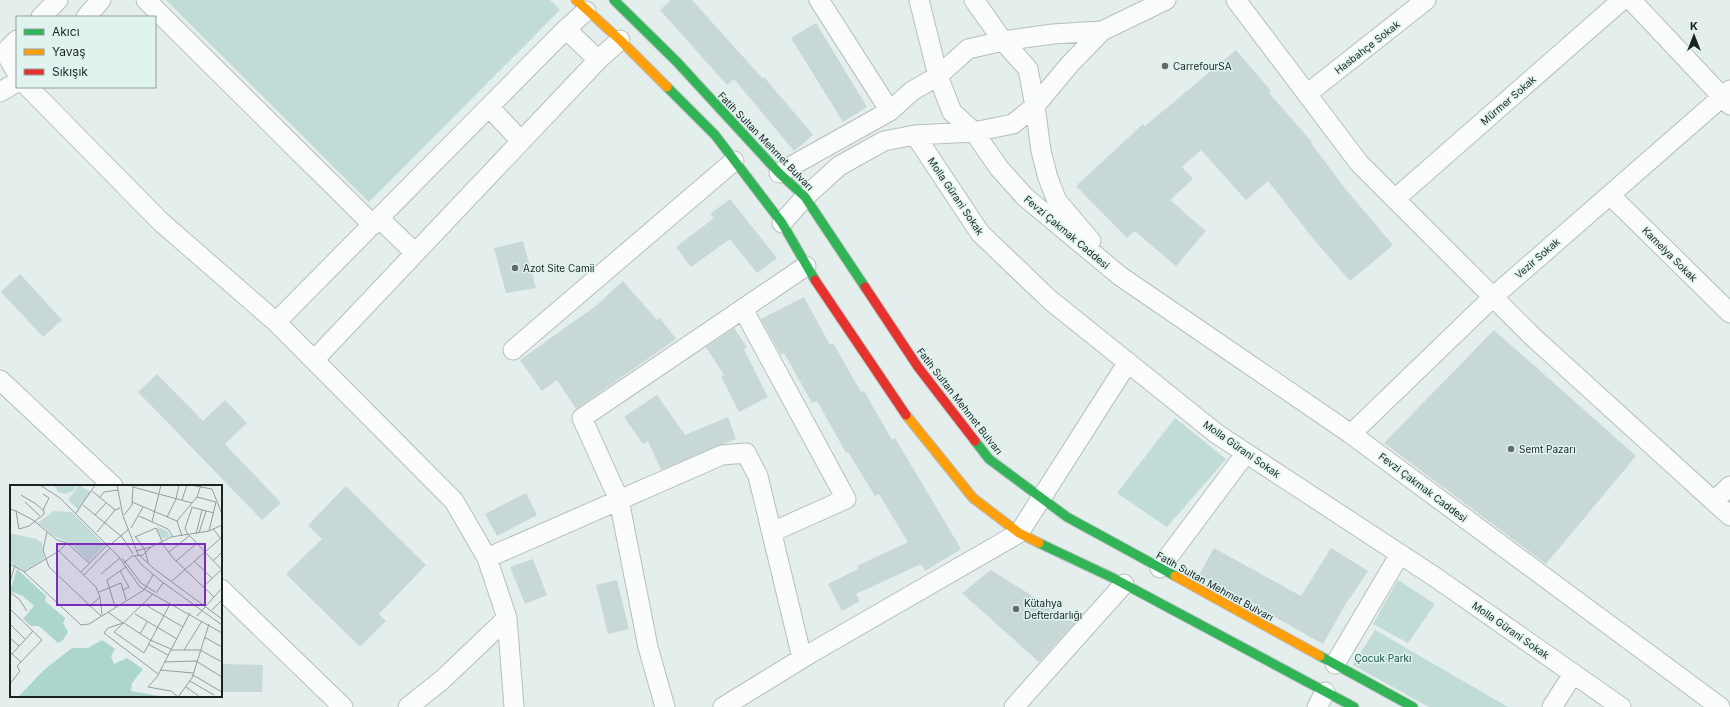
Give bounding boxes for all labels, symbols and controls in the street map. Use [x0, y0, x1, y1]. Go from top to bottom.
legend [16, 16, 156, 88]
north arrow [1674, 16, 1714, 56]
street label: Hasbahçe Sokak [1332, 18, 1402, 76]
text: K [1690, 19, 1698, 33]
text: Akıcı [52, 24, 80, 39]
text: Yavaş [52, 44, 86, 59]
place label: CarrefourSA [1173, 60, 1232, 72]
marker: CarrefourSA [1160, 61, 1170, 71]
text: Sıkışık [52, 64, 88, 79]
street label: Mürmer Sokak [1478, 72, 1538, 127]
street label: Fatih Sultan Mehmet Bulvarı [716, 89, 816, 193]
street label: Molla Gürani Sokak [926, 155, 987, 238]
street label: Fevzi Çakmak Caddesi [1022, 193, 1112, 271]
street label: Kamelya Sokak [1640, 224, 1700, 284]
street label: Vezir Sokak [1512, 235, 1562, 281]
place label: Azot Site Camii [523, 262, 595, 274]
marker: Azot Site Camii [510, 263, 520, 273]
street label: Fatih Sultan Mehmet Bulvarı [915, 345, 1005, 457]
street label: Molla Gürani Sokak [1201, 418, 1283, 480]
place label: Semt Pazarı [1519, 443, 1576, 455]
marker: Semt Pazarı [1506, 444, 1516, 454]
street label: Fevzi Çakmak Caddesi [1377, 450, 1469, 524]
inset map [10, 485, 222, 697]
street label: Fatih Sultan Mehmet Bulvarı [1154, 549, 1276, 623]
place label: Kütahya Defterdarlığı [1024, 597, 1082, 621]
street label: Molla Gürani Sokak [1470, 599, 1552, 661]
marker: Kütahya Defterdarlığı [1011, 604, 1021, 614]
park label: Çocuk Parkı [1354, 652, 1412, 664]

